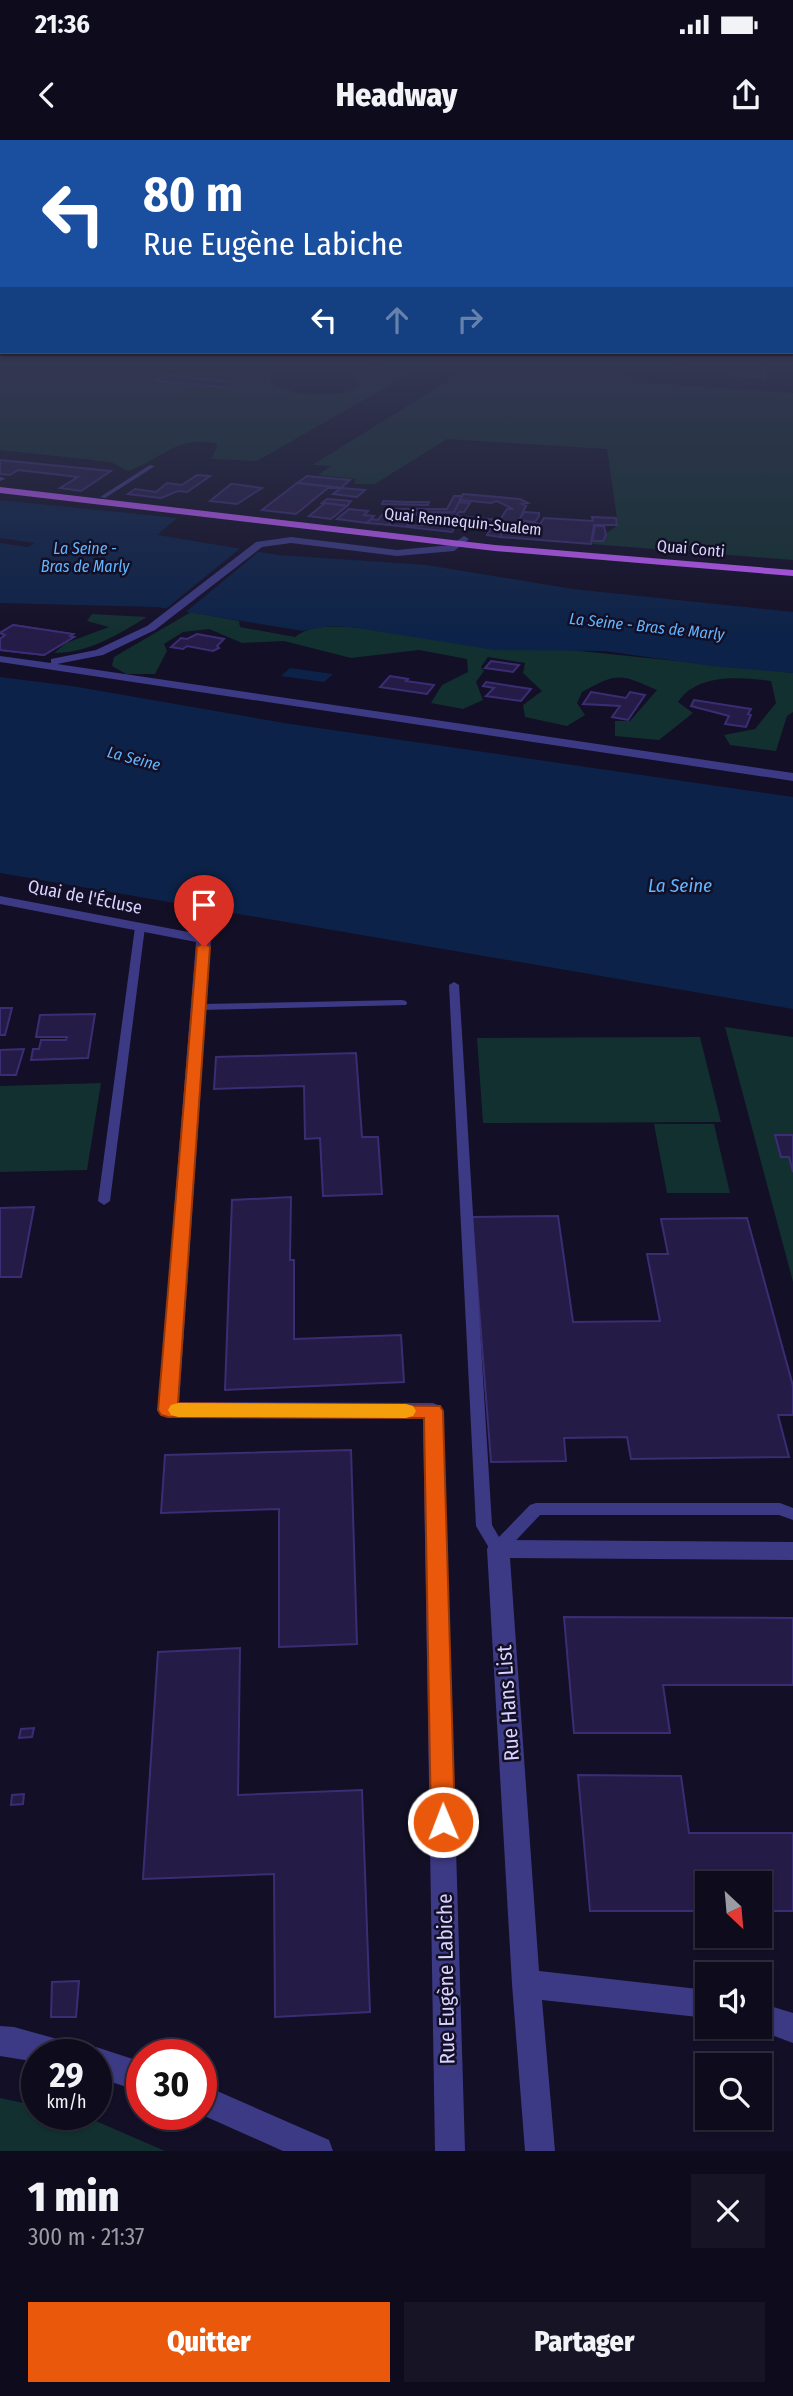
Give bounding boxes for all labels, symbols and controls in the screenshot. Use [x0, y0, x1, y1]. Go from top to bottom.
text: 21:36 [35, 9, 90, 40]
icon: back [28, 76, 66, 114]
text: Headway [336, 76, 457, 114]
icon: share [727, 76, 765, 114]
text: 80 m [143, 165, 243, 224]
icon: left [28, 168, 119, 259]
text: Rue Eugène Labiche [143, 225, 403, 263]
icon: left [305, 301, 343, 339]
icon: ahead [378, 301, 416, 339]
icon: right [451, 301, 489, 339]
street label: Quai Rennequin-Sualem [383, 504, 543, 539]
street label: Quai Conti [656, 536, 726, 561]
water label: La Seine - Bras de Marly [41, 539, 130, 576]
water label: La Seine - Bras de Marly [568, 609, 726, 644]
water label: La Seine [105, 742, 163, 775]
street label: Quai de l'Écluse [26, 874, 144, 919]
water label: La Seine [648, 874, 712, 897]
pin [174, 875, 234, 947]
icon: arrive [185, 886, 223, 924]
street label: Rue Hans List [491, 1644, 525, 1762]
position arrow [406, 1785, 480, 1859]
north arrow [695, 1871, 772, 1948]
map controls [695, 1871, 772, 2130]
street label: Rue Eugène Labiche [432, 1893, 460, 2065]
button: sound [695, 1962, 772, 2039]
speed limit sign: 30 [126, 2039, 217, 2130]
button: search [695, 2053, 772, 2130]
text: 29 [49, 2054, 84, 2096]
text: km/h [46, 2091, 87, 2113]
text: 1 min [28, 2172, 119, 2222]
button: close [691, 2174, 765, 2248]
text: 300 m · 21:37 [28, 2223, 144, 2251]
button: Quitter [28, 2302, 390, 2382]
button: Partager [404, 2302, 765, 2382]

